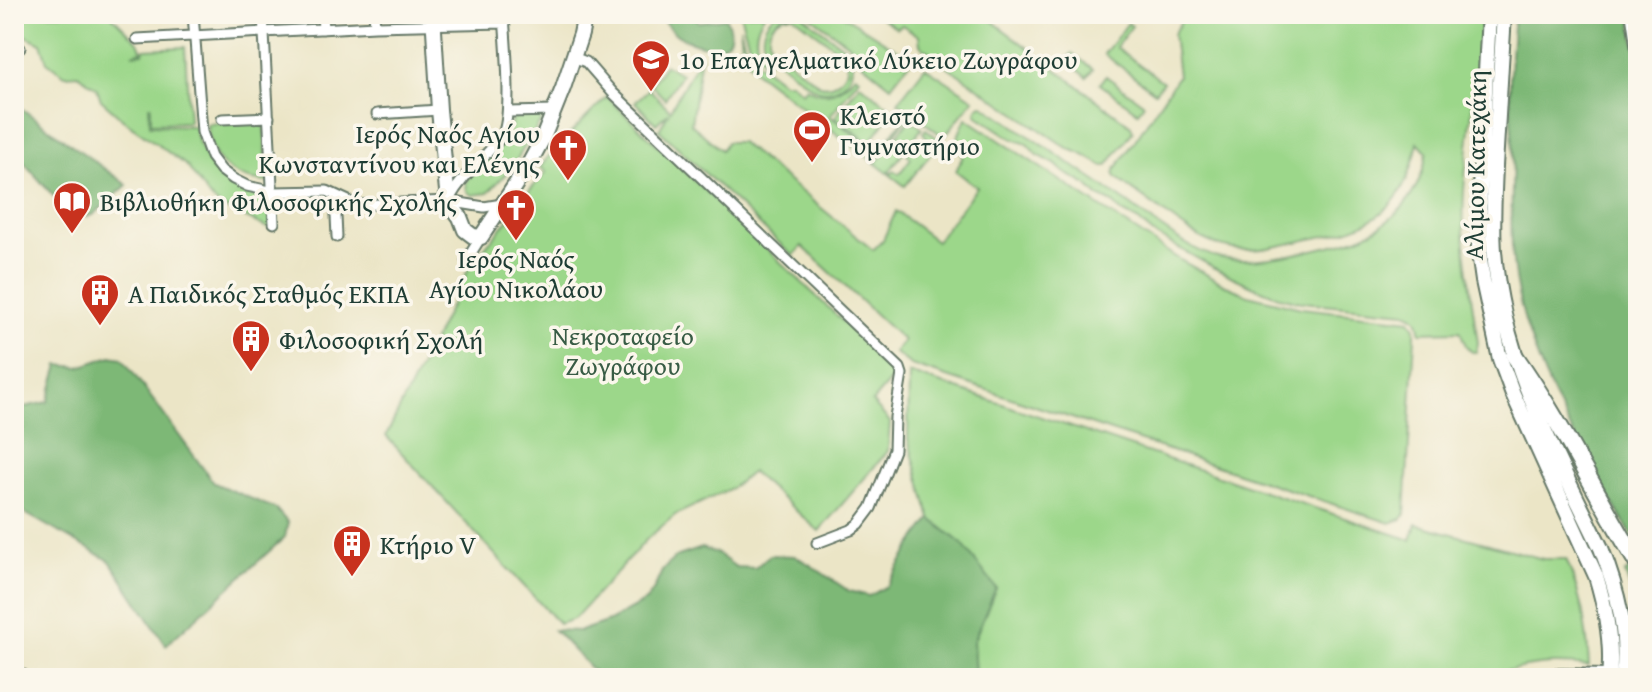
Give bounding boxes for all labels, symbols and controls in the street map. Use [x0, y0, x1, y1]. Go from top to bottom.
school or university icon: 1ο Επαγγελματικό Λύκειο Ζωγράφου [630, 38, 672, 93]
place label: 1ο Επαγγελματικό Λύκειο Ζωγράφου [679, 40, 1078, 79]
street label: Αλίμου Κατεχάκη [1454, 70, 1496, 260]
place label: Κλειστό Γυμναστήριο [840, 96, 980, 165]
sports icon: Κλειστό Γυμναστήριο [791, 109, 833, 164]
place label: Ιερός Ναός Αγίου Κωνσταντίνου και Ελένης [259, 114, 540, 183]
church icon: Ιερός Ναός Αγίου Κωνσταντίνου και Ελένης [547, 127, 589, 182]
library icon: Βιβλιοθήκη Φιλοσοφικής Σχολής [51, 180, 93, 235]
place label: Βιβλιοθήκη Φιλοσοφικής Σχολής [100, 182, 457, 221]
church icon: Ιερός Ναός Αγίου Νικολάου [495, 187, 537, 242]
place label: Ιερός Ναός Αγίου Νικολάου [429, 239, 603, 308]
building icon: Α Παιδικός Σταθμός ΕΚΠΑ [79, 272, 121, 327]
place label: Α Παιδικός Σταθμός ΕΚΠΑ [128, 274, 410, 313]
park label: Νεκροταφείο Ζωγράφου [552, 316, 694, 385]
building icon: Φιλοσοφική Σχολή [230, 318, 272, 373]
place label: Φιλοσοφική Σχολή [279, 320, 483, 359]
building icon: Κτήριο V [331, 523, 373, 578]
place label: Κτήριο V [380, 525, 476, 564]

